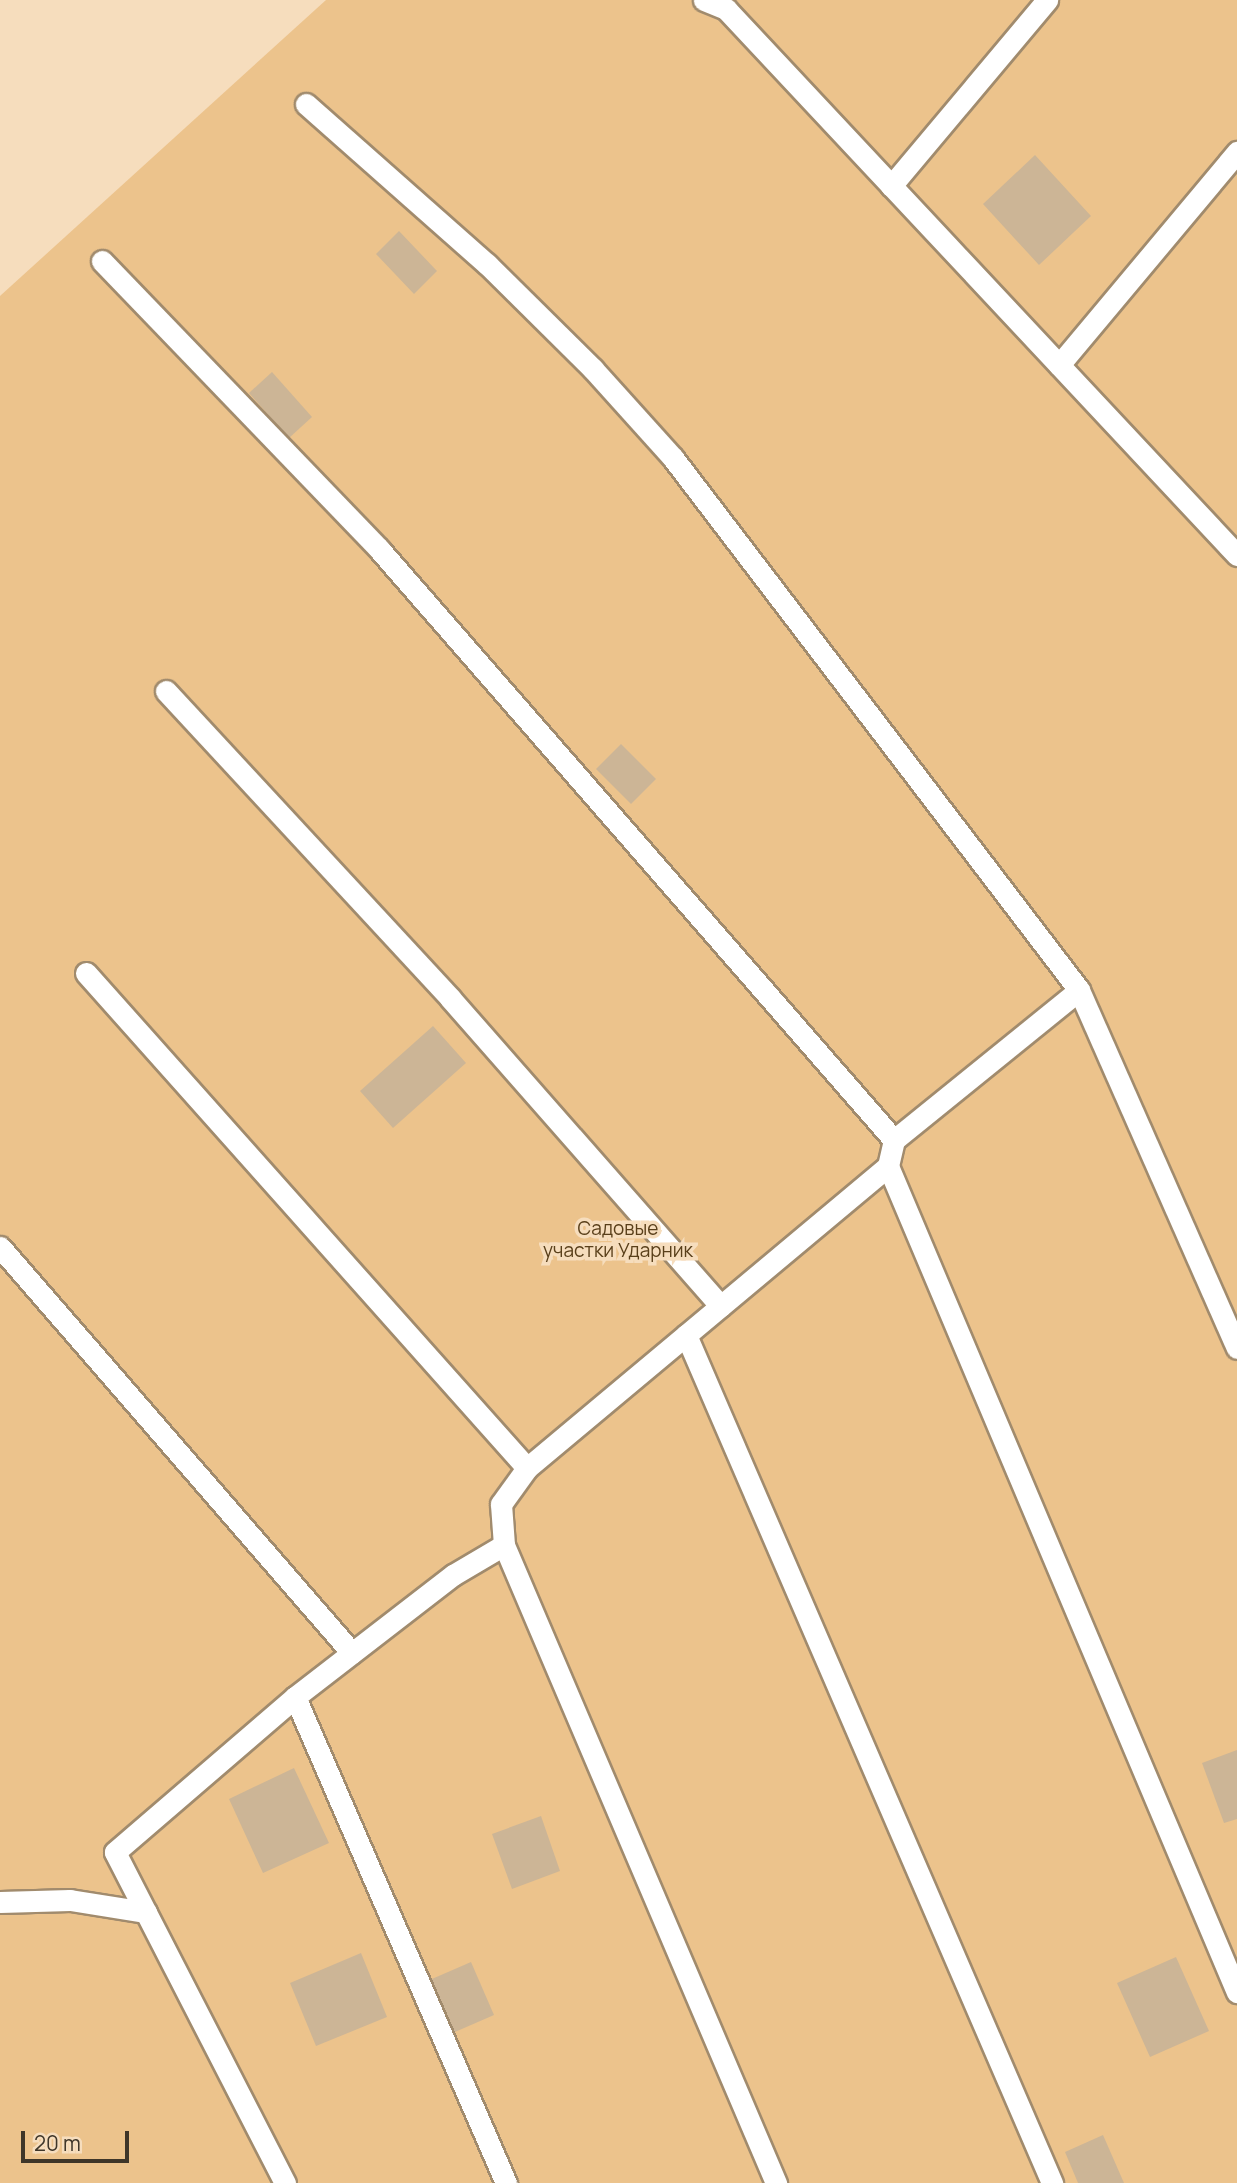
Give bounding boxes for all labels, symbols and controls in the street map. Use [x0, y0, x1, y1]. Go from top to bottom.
park label: Садовые участки Ударник [543, 1218, 693, 1262]
scale bar [24, 2116, 133, 2160]
text: 20 m [34, 2129, 81, 2157]

